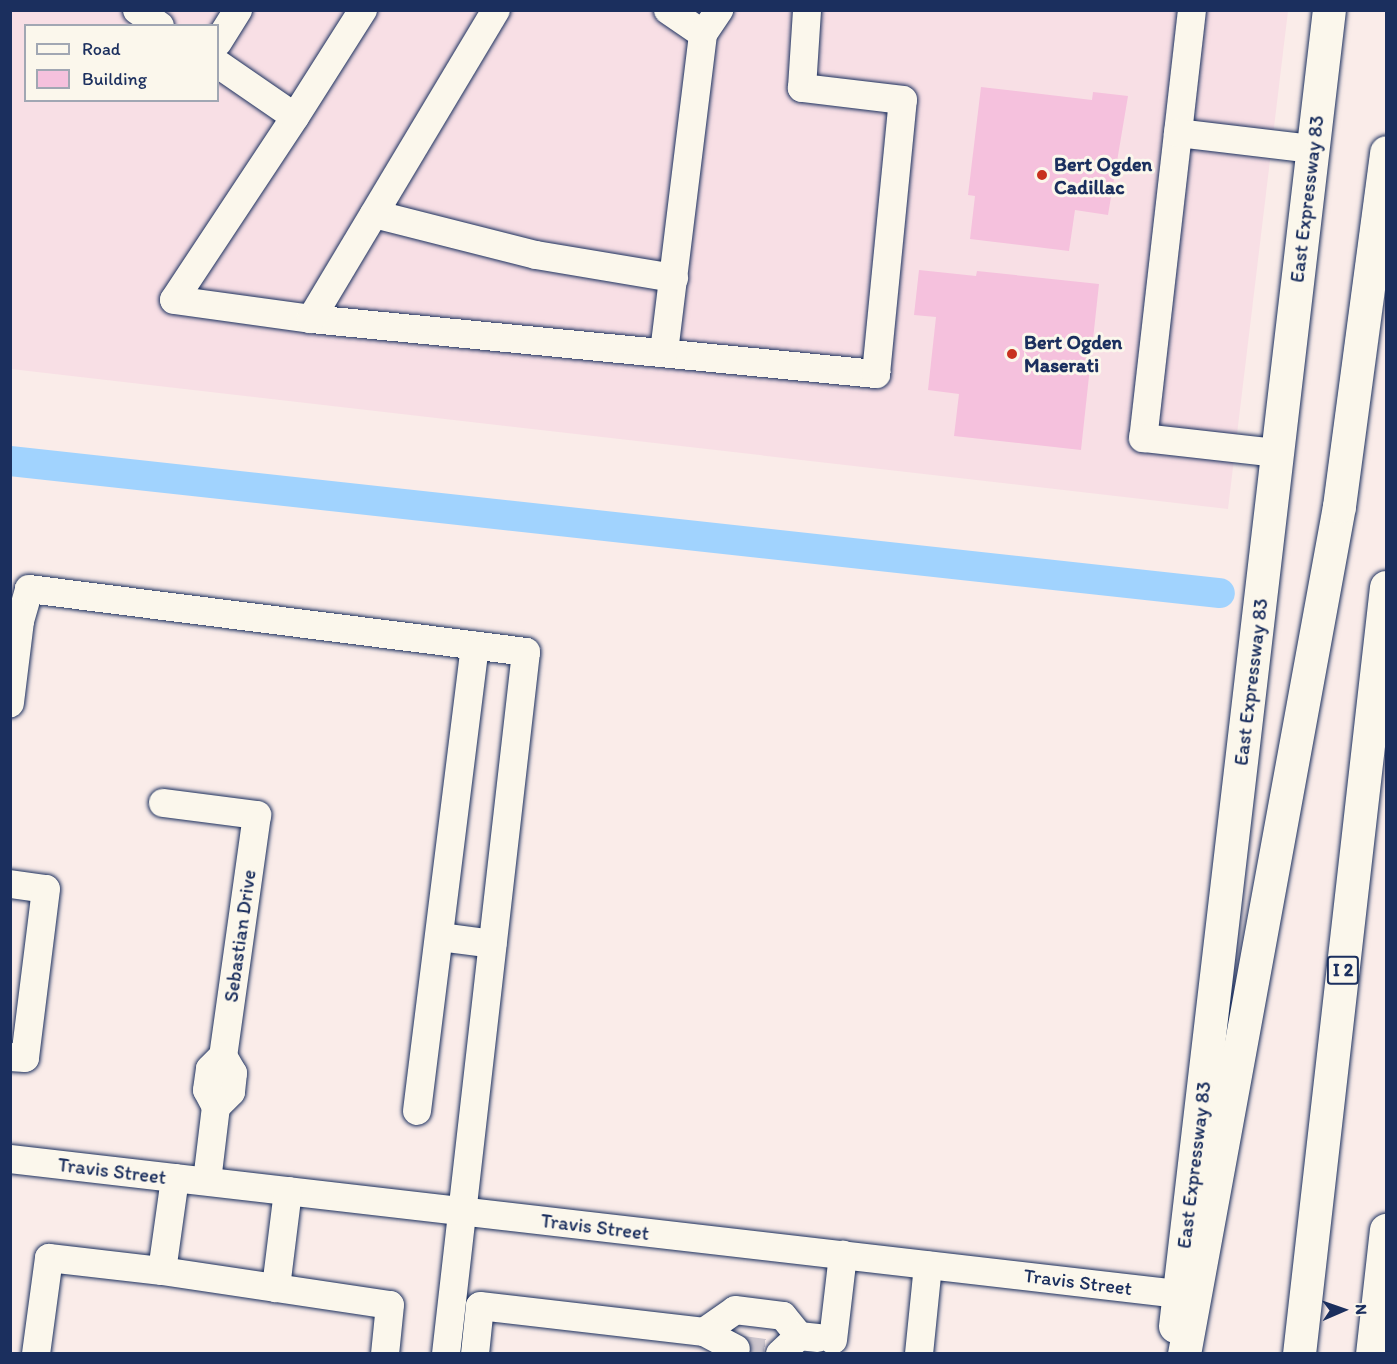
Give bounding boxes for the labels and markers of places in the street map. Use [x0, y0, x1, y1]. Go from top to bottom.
place label: Bert Ogden Cadillac [1054, 152, 1153, 199]
marker: Bert Ogden Cadillac [1035, 168, 1049, 182]
place label: Bert Ogden Maserati [1024, 330, 1123, 377]
marker: Bert Ogden Maserati [1005, 347, 1019, 361]

